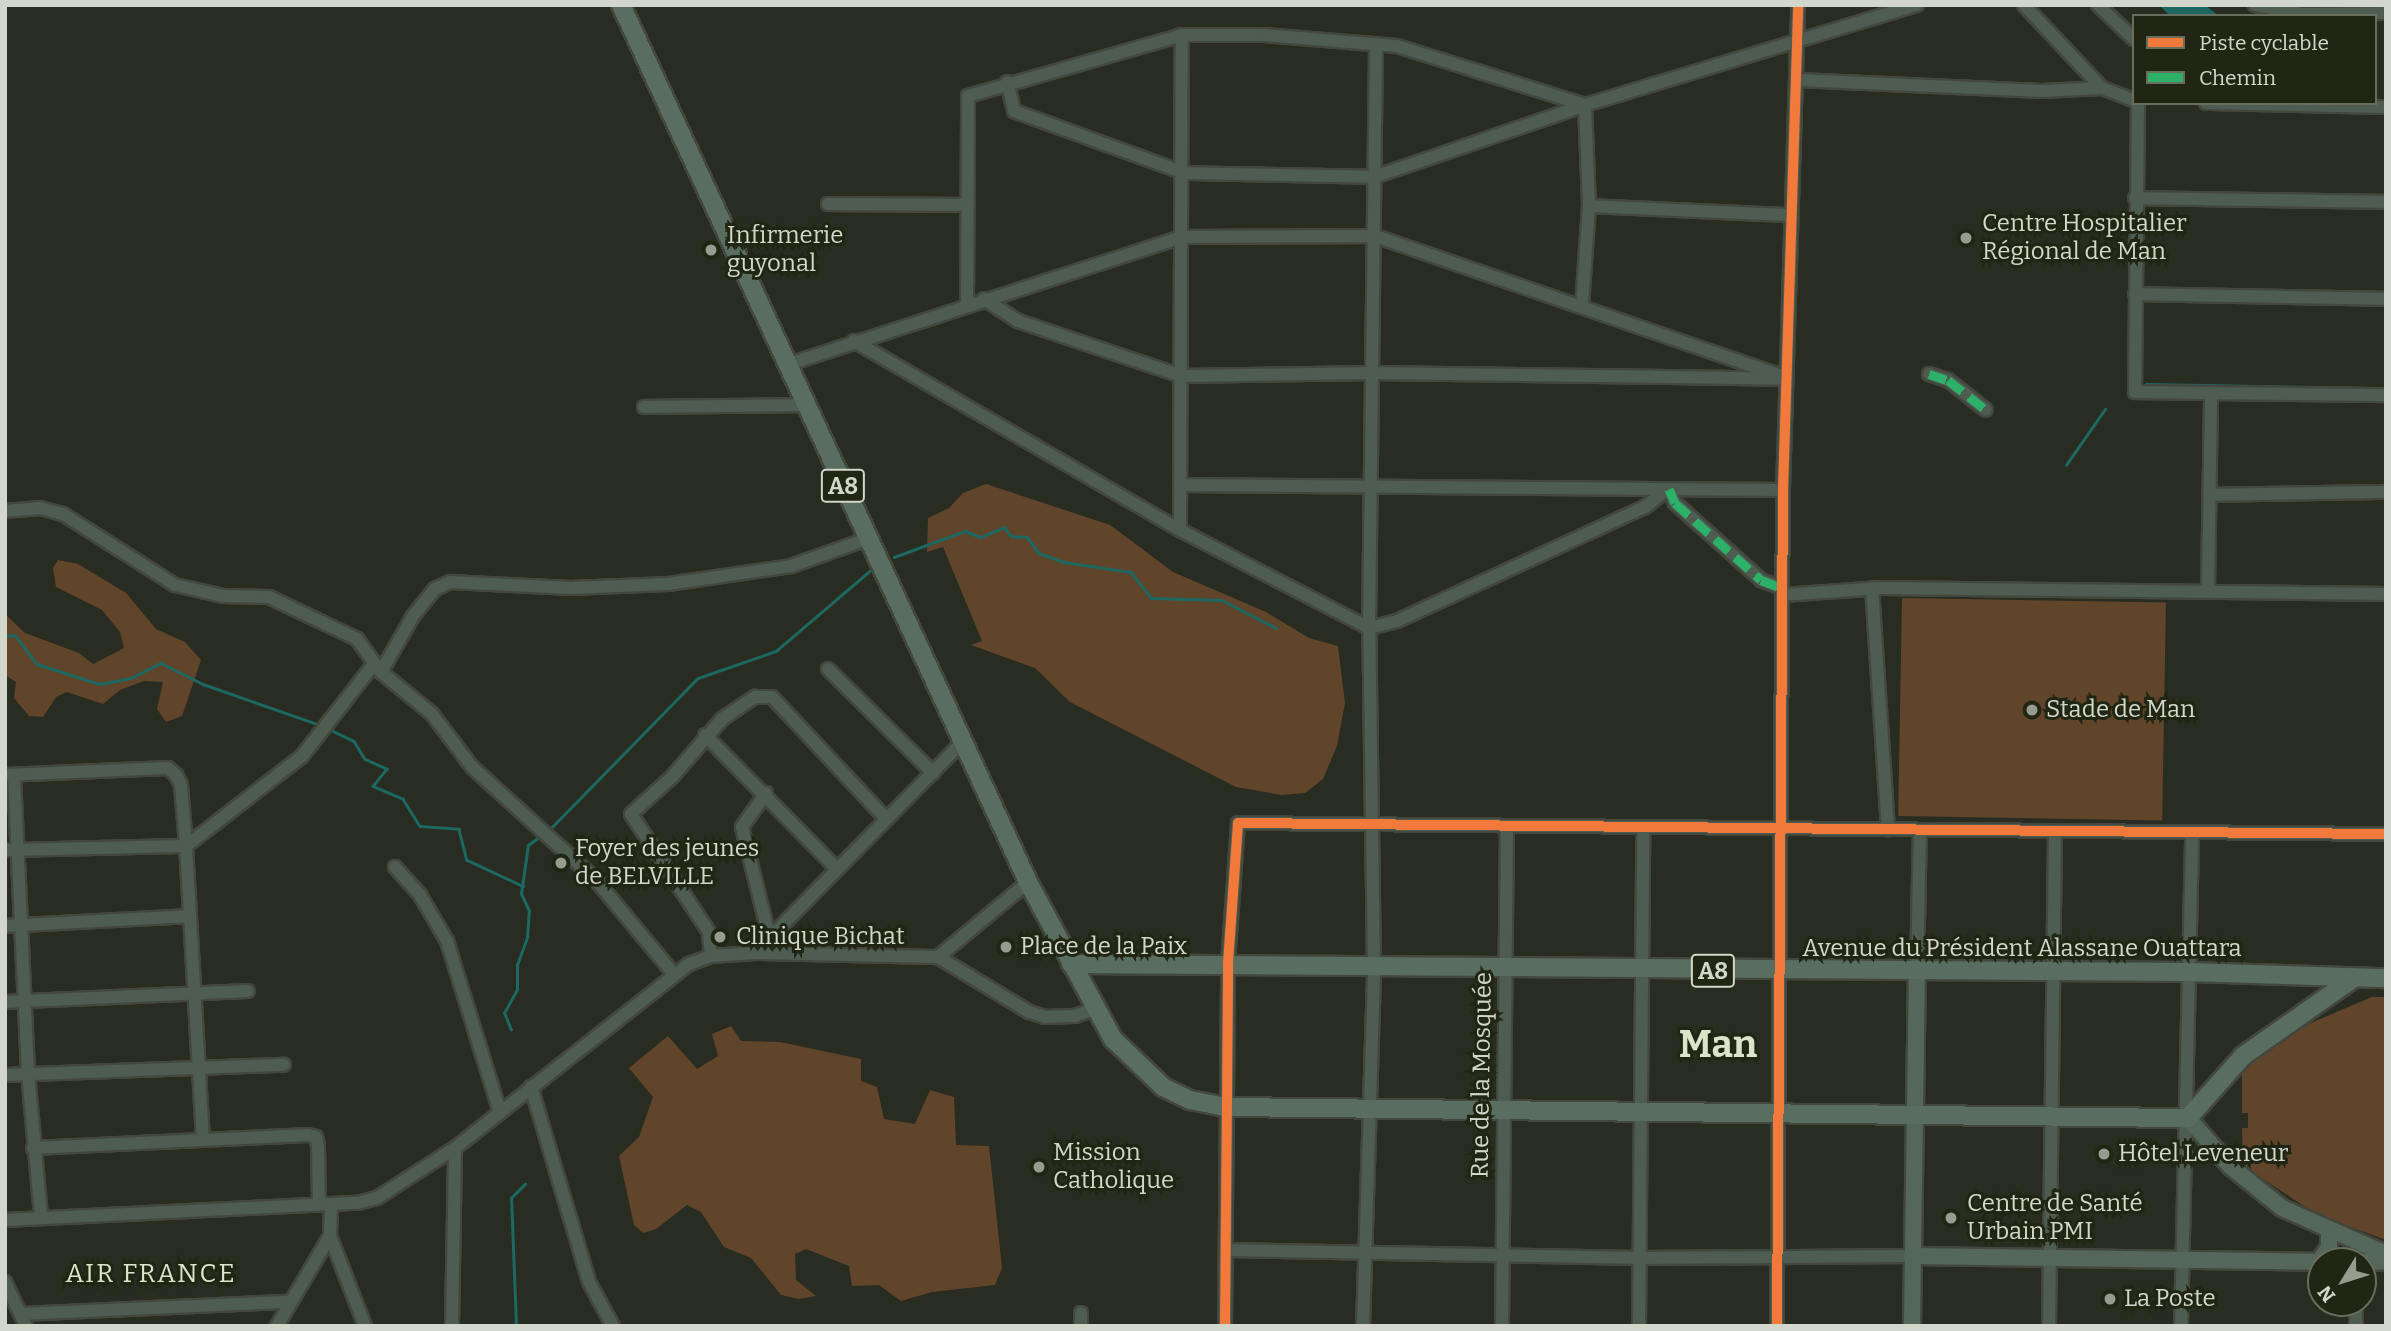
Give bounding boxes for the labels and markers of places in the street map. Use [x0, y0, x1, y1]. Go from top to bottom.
place label: Centre Hospitalier Régional de Man [1982, 210, 2187, 266]
place label: Infirmerie guyonal [727, 222, 843, 278]
marker: Centre Hospitalier Régional de Man [1956, 228, 1976, 248]
marker: Infirmerie guyonal [701, 240, 721, 260]
place label: Stade de Man [2046, 696, 2195, 724]
marker: Stade de Man [2024, 702, 2040, 718]
place label: Foyer des jeunes de BELVILLE [575, 835, 759, 891]
marker: Foyer des jeunes de BELVILLE [553, 855, 569, 871]
place label: Clinique Bichat [736, 923, 905, 951]
marker: Clinique Bichat [710, 927, 730, 947]
place label: Place de la Paix [1020, 933, 1187, 961]
marker: Place de la Paix [998, 939, 1014, 955]
place label: Mission Catholique [1053, 1139, 1174, 1195]
place label: Hôtel Leveneur [2118, 1140, 2288, 1168]
marker: Hôtel Leveneur [2096, 1146, 2112, 1162]
marker: Mission Catholique [1031, 1159, 1047, 1175]
place label: Centre de Santé Urbain PMI [1967, 1190, 2143, 1246]
marker: Centre de Santé Urbain PMI [1941, 1208, 1961, 1228]
place label: La Poste [2124, 1285, 2216, 1313]
marker: La Poste [2102, 1291, 2118, 1307]

